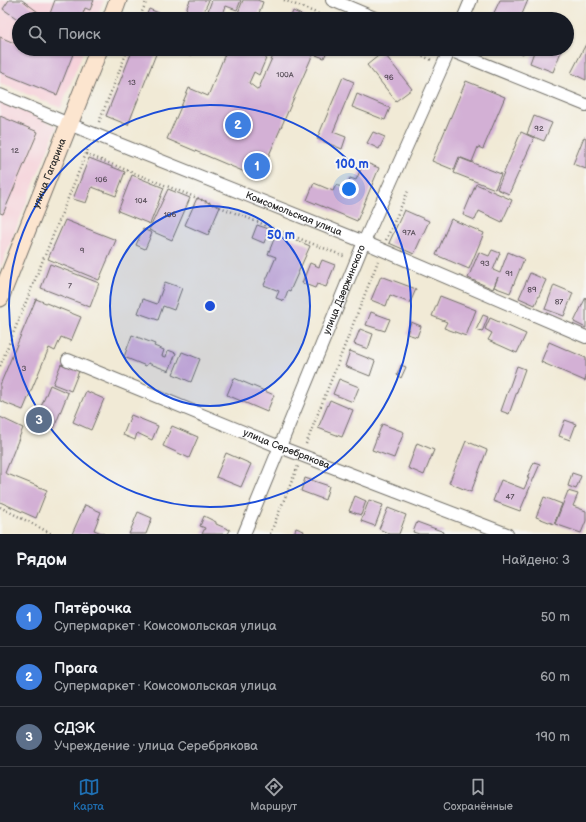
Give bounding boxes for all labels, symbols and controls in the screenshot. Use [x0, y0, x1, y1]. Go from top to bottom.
search box [12, 12, 574, 56]
icon: search [26, 23, 48, 45]
text: Поиск [58, 25, 101, 44]
house number: 100А [276, 70, 294, 79]
house number: 96 [384, 73, 394, 82]
house number: 13 [128, 78, 136, 87]
pin: 2 [225, 110, 251, 140]
house number: 92 [534, 124, 544, 133]
street label: улица Гагарина [30, 137, 69, 210]
house number: 12 [11, 146, 19, 155]
pin: 1 [244, 151, 270, 181]
text: 100 m [335, 157, 369, 172]
house number: 106 [95, 175, 107, 184]
your location [339, 179, 359, 199]
street label: Комсомольская улица [244, 189, 344, 239]
house number: 104 [135, 196, 147, 205]
house number: 106 [164, 210, 176, 219]
text: 50 m [267, 228, 295, 243]
house number: 97А [402, 228, 416, 237]
street label: улица Дзержинского [321, 243, 368, 336]
house number: 9 [80, 246, 85, 255]
house number: 93 [480, 259, 490, 268]
house number: 91 [505, 269, 513, 278]
house number: 7 [68, 281, 72, 290]
house number: 89 [527, 285, 537, 294]
house number: 87 [555, 297, 563, 306]
centre of rings [203, 299, 217, 313]
house number: 3 [22, 364, 27, 373]
pin: 3 [26, 405, 52, 435]
street label: улица Серебрякова [241, 427, 332, 472]
house number: 47 [506, 492, 514, 501]
text: Рядом [16, 550, 67, 570]
text: Найдено: 3 [502, 552, 570, 568]
text: Пятёрочка [54, 599, 131, 618]
text: 1 [26, 609, 32, 625]
text: 50 m [541, 609, 570, 625]
text: Супермаркет · Комсомольская улица [54, 618, 277, 634]
text: Прага [54, 659, 97, 678]
text: 2 [25, 669, 33, 685]
text: 60 m [540, 669, 570, 685]
text: Супермаркет · Комсомольская улица [54, 678, 277, 694]
text: СДЭК [54, 719, 95, 738]
text: 3 [25, 729, 33, 745]
text: 190 m [536, 729, 570, 745]
text: Учреждение · улица Серебрякова [54, 738, 258, 754]
tab: Карта [73, 776, 104, 813]
tab: Маршрут [250, 776, 297, 813]
tab: Сохранённые [443, 776, 513, 813]

